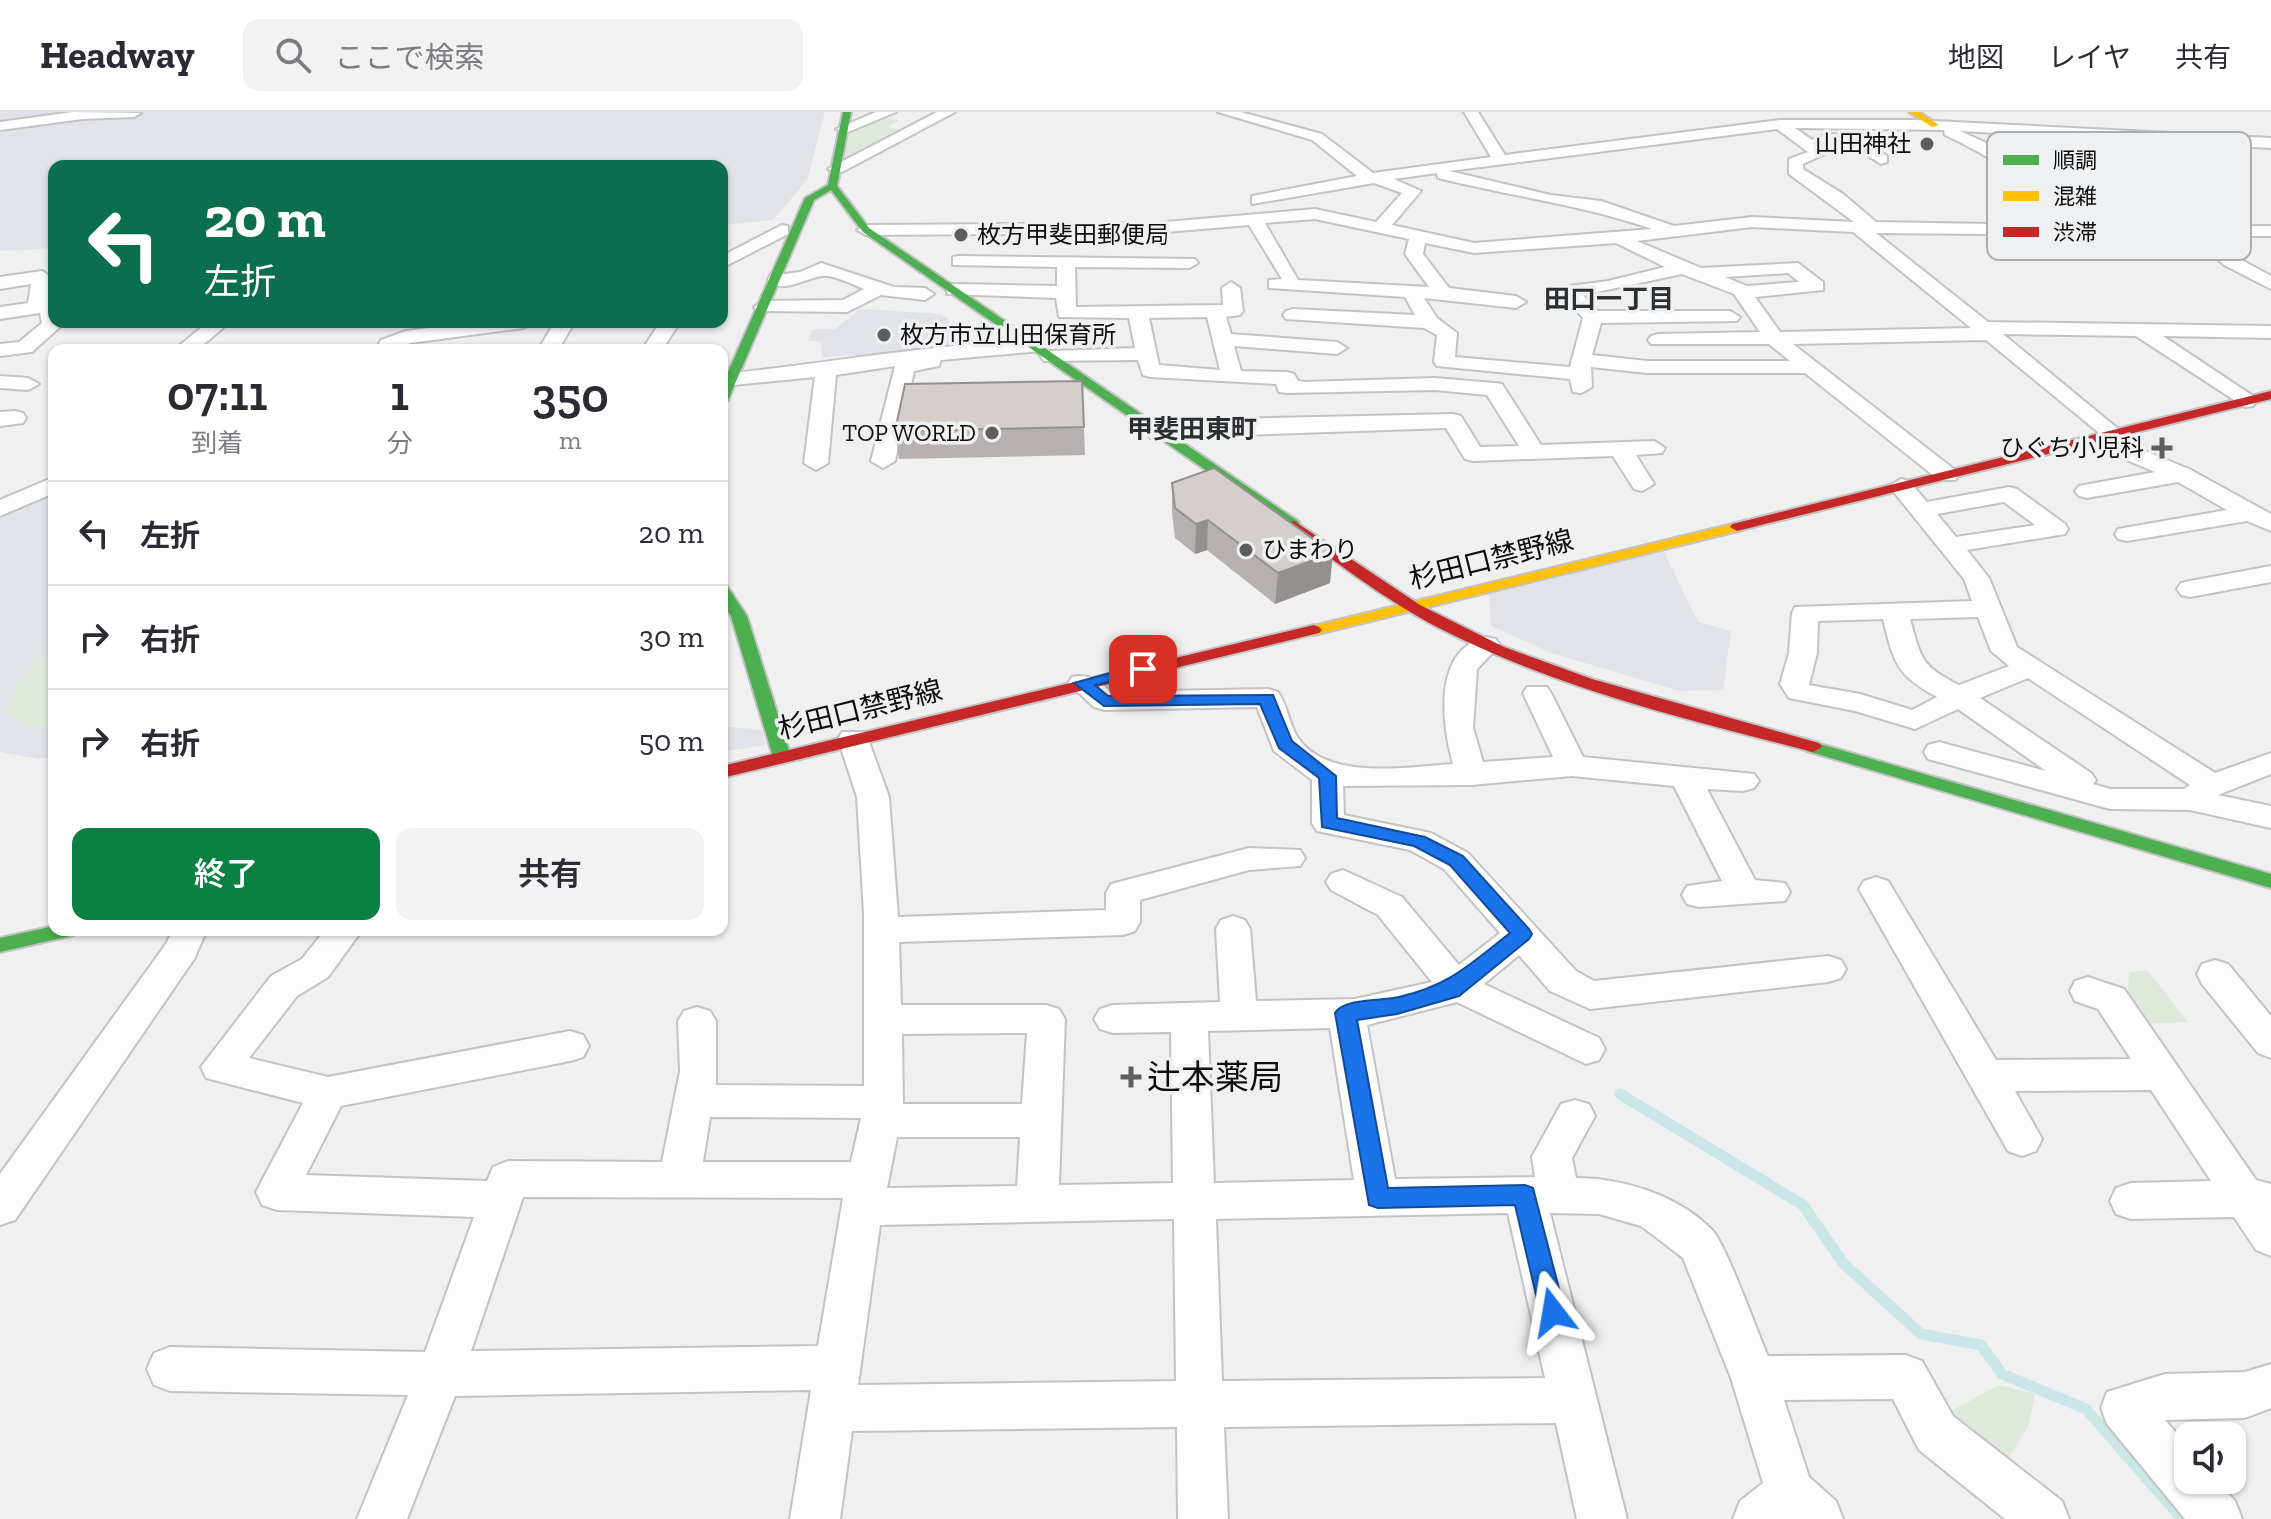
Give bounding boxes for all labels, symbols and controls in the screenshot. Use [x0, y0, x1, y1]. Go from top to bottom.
search box [243, 19, 803, 91]
text: Headway [40, 32, 195, 78]
icon: search [271, 33, 315, 77]
text: ここで検索 [335, 40, 485, 76]
text: 地図 [1948, 41, 2004, 74]
text: レイヤ [2048, 41, 2131, 74]
text: 共有 [2175, 41, 2231, 74]
place label: 山田神社 [1815, 129, 1911, 158]
legend [1987, 132, 2251, 260]
marker: 山田神社 [1918, 135, 1936, 153]
text: 順調 [2053, 147, 2097, 174]
text: 混雑 [2053, 183, 2097, 210]
text: 20 m [204, 184, 326, 251]
icon: left [72, 192, 176, 296]
text: 渋滞 [2053, 219, 2097, 246]
place label: 枚方甲斐田郵便局 [977, 220, 1169, 249]
marker: 枚方甲斐田郵便局 [952, 226, 970, 244]
text: 左折 [204, 260, 276, 303]
district label: 田口一丁目 [1544, 283, 1674, 315]
place label: 枚方市立山田保育所 [900, 320, 1116, 349]
marker: 枚方市立山田保育所 [875, 326, 893, 344]
text: 07:11 [167, 365, 268, 422]
text: 1 [390, 365, 409, 422]
text: 350 [532, 367, 609, 424]
district label: 甲斐田東町 [1127, 413, 1257, 445]
place label: TOP WORLD [842, 418, 976, 447]
text: m [559, 424, 582, 456]
marker: TOP WORLD [983, 424, 1001, 442]
text: 到着 [191, 427, 243, 459]
text: 分 [387, 427, 413, 459]
place label: ひぐち小児科 [2000, 433, 2144, 462]
marker: ひぐち小児科 [2151, 437, 2173, 459]
icon: left [72, 511, 116, 555]
text: 20 m [639, 515, 704, 551]
text: 左折 [140, 518, 200, 554]
street label: 杉田口禁野線 [1406, 523, 1577, 596]
place label: ひまわり [1262, 535, 1358, 564]
marker: ひまわり [1237, 541, 1255, 559]
icon: right [72, 615, 116, 659]
text: 30 m [639, 619, 704, 655]
text: 右折 [140, 622, 200, 658]
pin [1109, 635, 1177, 703]
icon: arrive [1121, 647, 1165, 691]
street label: 杉田口禁野線 [775, 673, 946, 746]
icon: right [72, 719, 116, 763]
text: 50 m [639, 723, 704, 759]
text: 右折 [140, 726, 200, 762]
button: 終了 [72, 828, 380, 920]
button: 共有 [396, 828, 704, 920]
place label: 辻本薬局 [1147, 1057, 1283, 1098]
marker: 辻本薬局 [1122, 1068, 1140, 1086]
position arrow [1511, 1270, 1595, 1354]
map controls [2174, 1422, 2246, 1494]
button: sound [2174, 1422, 2246, 1494]

